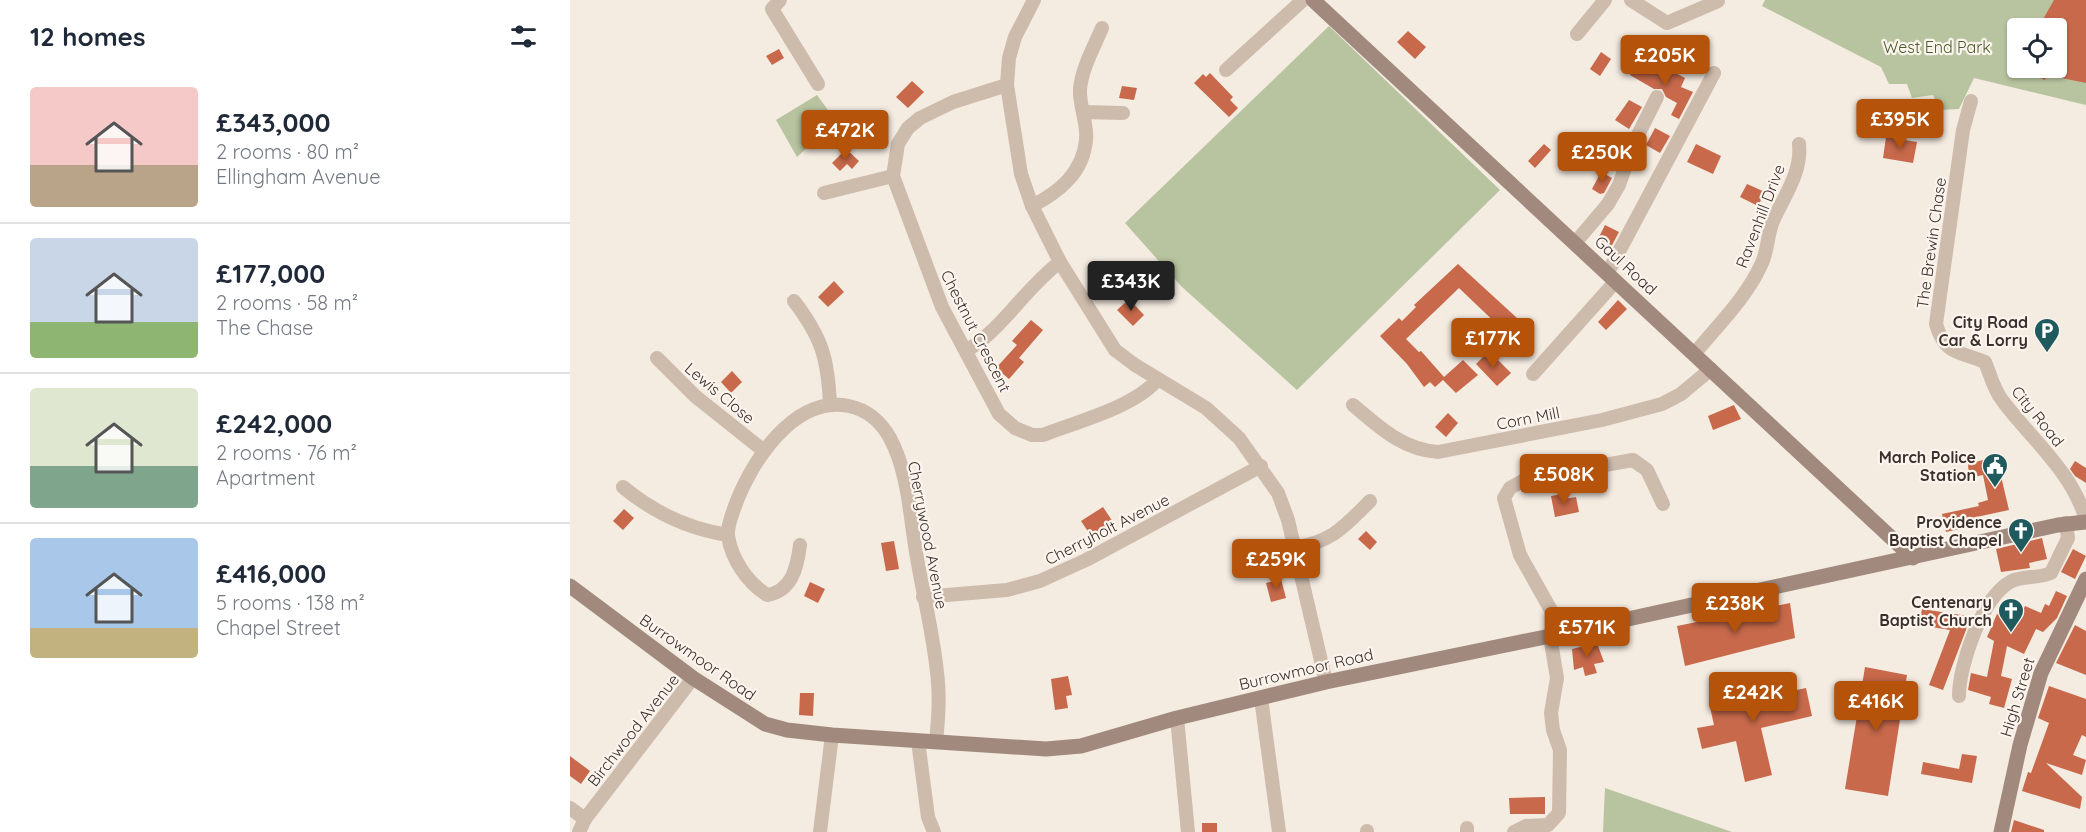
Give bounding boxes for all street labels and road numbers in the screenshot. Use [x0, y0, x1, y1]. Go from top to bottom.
street label: Ravenhill Drive [1731, 161, 1789, 271]
street label: The Brewin Chase [1912, 176, 1950, 310]
street label: Gaul Road [1591, 231, 1661, 299]
street label: Chestnut Crescent [937, 267, 1015, 395]
street label: Lewis Close [681, 358, 759, 428]
street label: City Road [2007, 382, 2069, 450]
street label: Corn Mill [1495, 402, 1561, 434]
street label: Cherrywood Avenue [904, 459, 952, 611]
street label: Cherryholt Avenue [1041, 489, 1173, 569]
street label: Burrowmoor Road [636, 609, 760, 705]
street label: Burrowmoor Road [1237, 644, 1375, 694]
street label: High Street [1995, 655, 2039, 739]
street label: Birchwood Avenue [583, 670, 683, 790]

